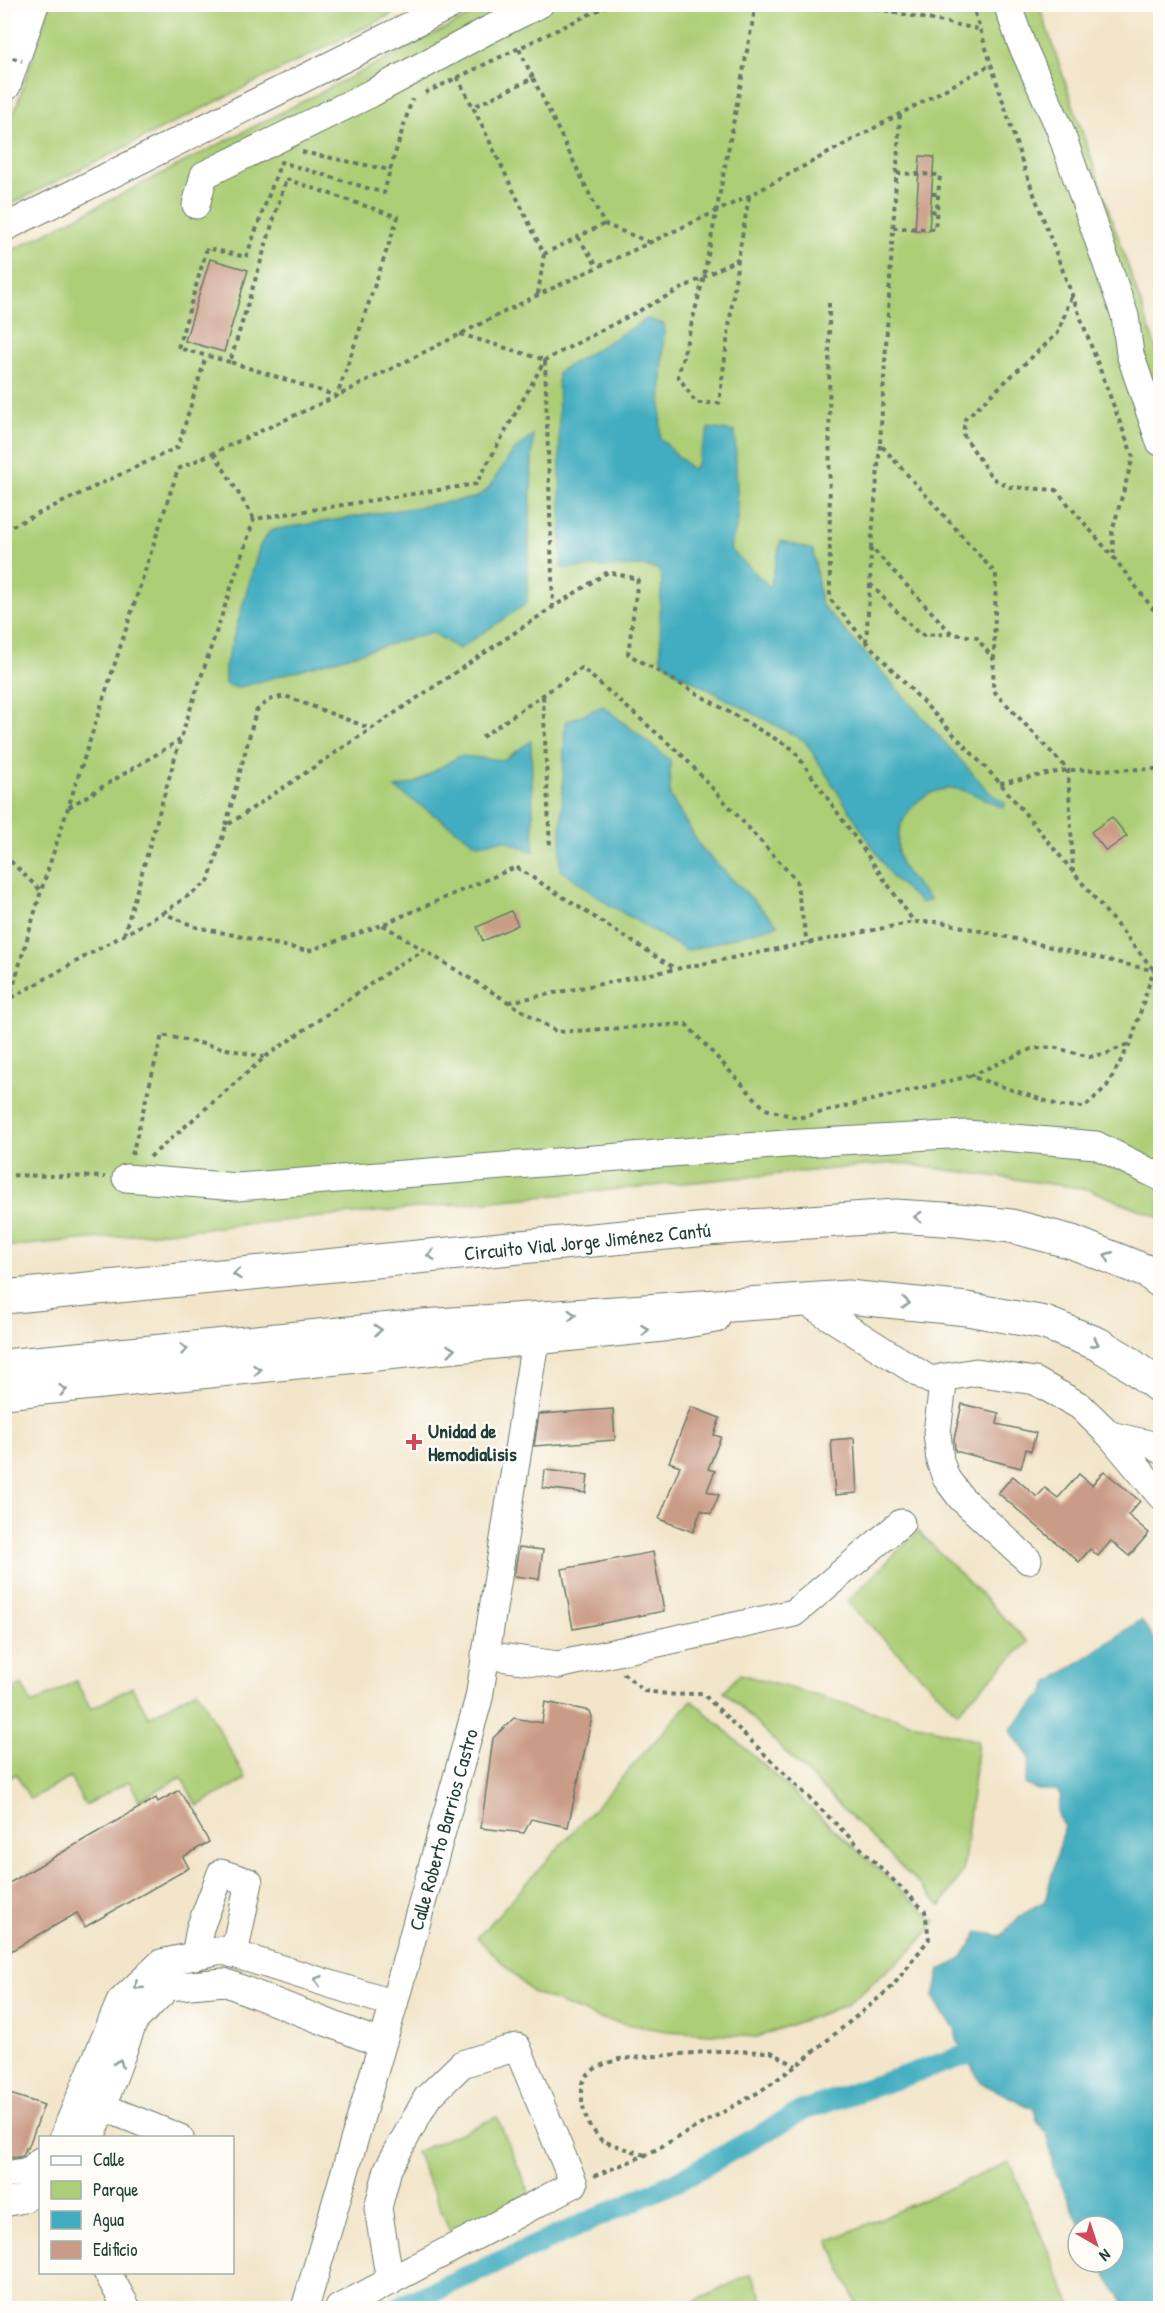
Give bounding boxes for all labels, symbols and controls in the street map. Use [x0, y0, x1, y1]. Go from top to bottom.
one-way arrow [914, 1211, 923, 1224]
street label: Circuito Vial Jorge Jiménez Cantú [463, 1215, 712, 1266]
one-way arrow [426, 1248, 435, 1261]
one-way arrow [1103, 1251, 1114, 1263]
one-way arrow [232, 1267, 241, 1280]
one-way arrow [901, 1296, 910, 1309]
one-way arrow [568, 1309, 577, 1322]
one-way arrow [373, 1324, 382, 1337]
one-way arrow [640, 1324, 649, 1337]
one-way arrow [1089, 1336, 1100, 1348]
one-way arrow [179, 1343, 188, 1356]
one-way arrow [446, 1344, 455, 1357]
one-way arrow [252, 1364, 261, 1377]
one-way arrow [58, 1384, 67, 1396]
place label: Unidad de Hemodialisis [428, 1417, 517, 1467]
marker: Unidad de Hemodialisis [405, 1433, 423, 1451]
street label: Calle Roberto Barrios Castro [402, 1726, 483, 1933]
one-way arrow [313, 1975, 324, 1988]
one-way arrow [134, 1979, 144, 1990]
one-way arrow [111, 2058, 124, 2069]
legend [39, 2136, 234, 2274]
text: Calle [93, 2147, 125, 2172]
text: Parque [93, 2177, 138, 2202]
text: Agua [93, 2207, 124, 2232]
north arrow [1066, 2214, 1126, 2274]
text: Edificio [93, 2237, 137, 2262]
text: N [1095, 2244, 1116, 2267]

